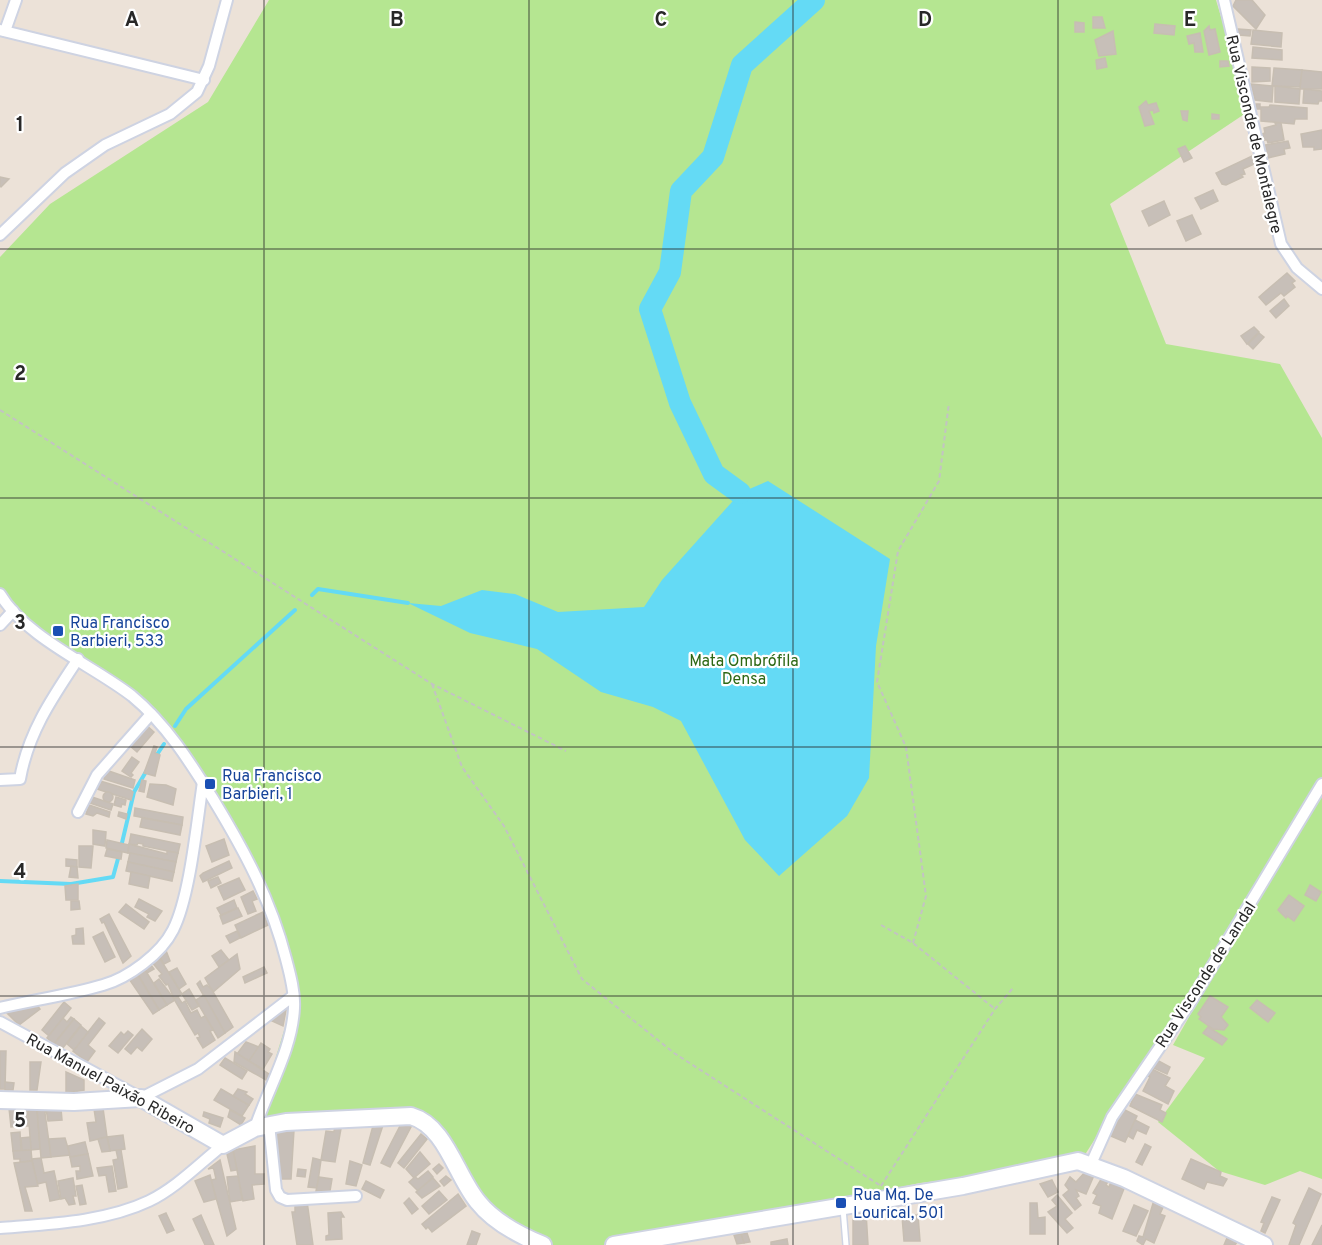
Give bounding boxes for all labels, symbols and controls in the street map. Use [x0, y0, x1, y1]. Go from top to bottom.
text: A [125, 8, 139, 34]
text: B [390, 8, 404, 34]
text: C [655, 8, 667, 34]
text: D [918, 8, 932, 34]
text: E [1184, 8, 1196, 34]
street label: Rua Visconde de Montalegre [1220, 33, 1286, 236]
text: 1 [16, 113, 24, 139]
text: 2 [14, 362, 26, 388]
text: 3 [14, 611, 26, 637]
place label: Rua Francisco Barbieri, 533 [70, 614, 170, 652]
marker: Rua Francisco Barbieri, 533 [51, 624, 65, 638]
park label: Mata Ombrófila Densa [689, 652, 799, 690]
place label: Rua Francisco Barbieri, 1 [222, 767, 322, 805]
marker: Rua Francisco Barbieri, 1 [203, 777, 217, 791]
text: 4 [14, 860, 26, 886]
street label: Rua Visconde de Landal [1152, 898, 1261, 1052]
street label: Rua Manuel Paixão Ribeiro [22, 1030, 198, 1140]
text: 5 [14, 1109, 26, 1135]
place label: Rua Mq. De Lourical, 501 [853, 1186, 944, 1224]
marker: Rua Mq. De Lourical, 501 [834, 1196, 848, 1210]

